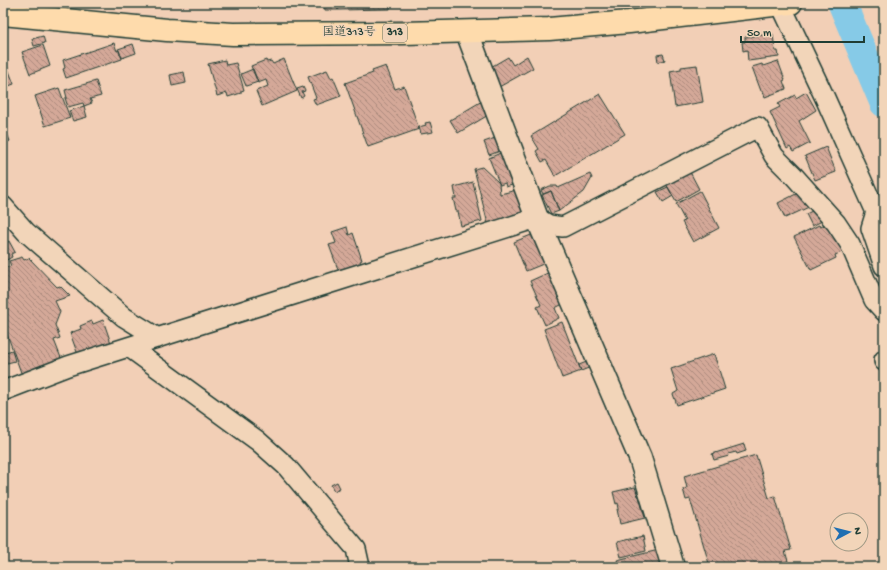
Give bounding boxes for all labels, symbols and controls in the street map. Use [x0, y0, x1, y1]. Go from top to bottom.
scale bar [741, 18, 864, 44]
road number: 313 [383, 24, 407, 42]
street label: 国道313号 [322, 25, 376, 40]
text: 50 m [747, 27, 772, 41]
north arrow [829, 512, 869, 552]
text: N [851, 527, 863, 535]

